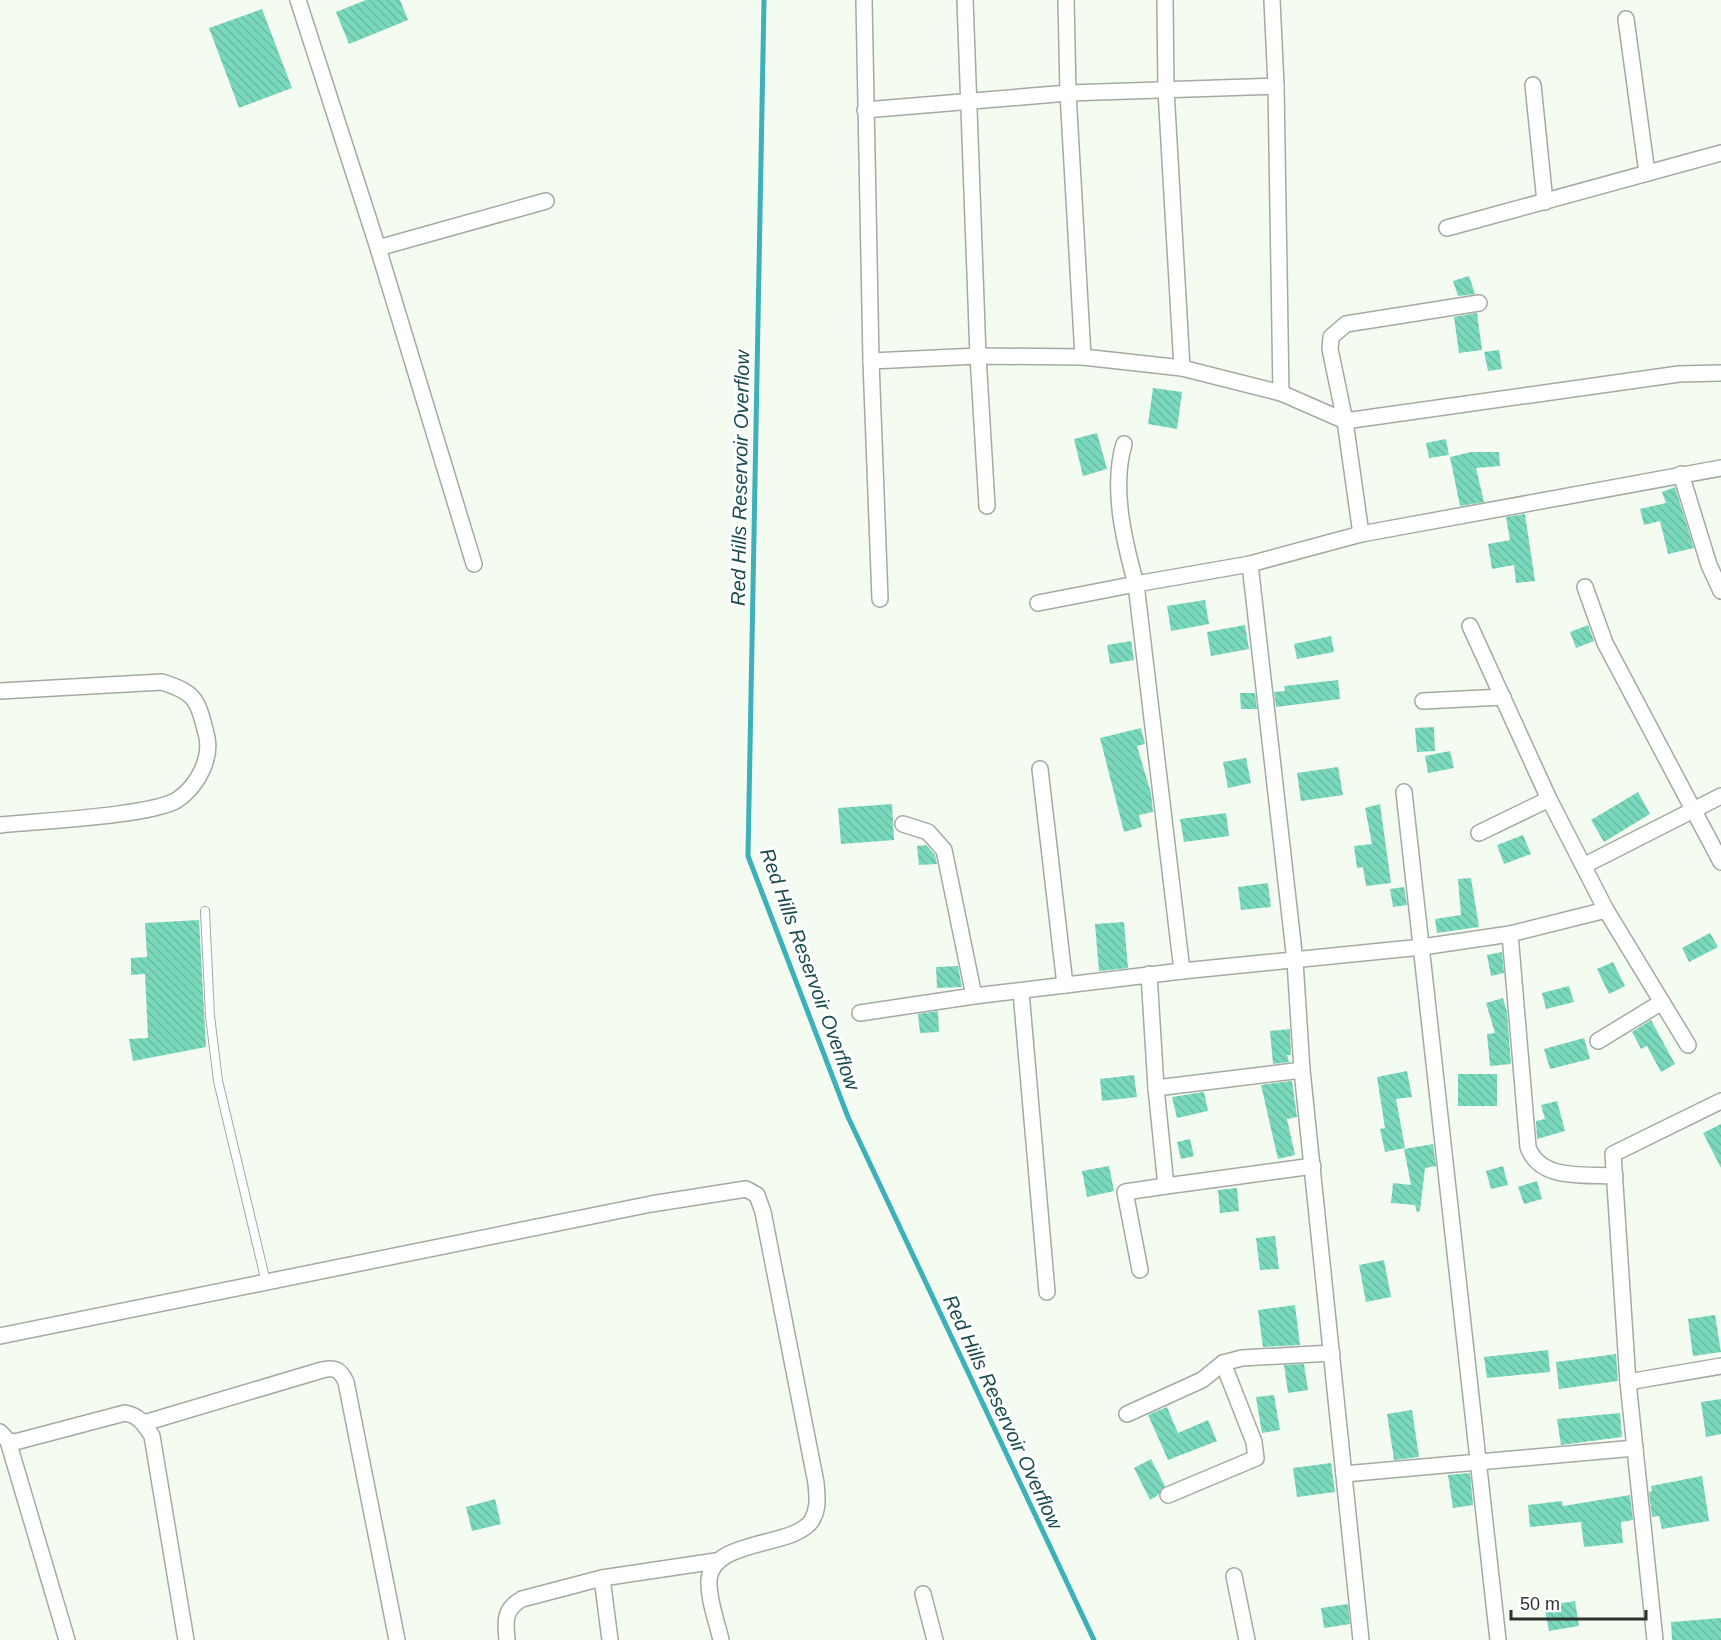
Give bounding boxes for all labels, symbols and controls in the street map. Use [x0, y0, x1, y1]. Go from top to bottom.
water label: Red Hills Reservoir Overflow [727, 348, 753, 606]
water label: Red Hills Reservoir Overflow [756, 845, 865, 1094]
water label: Red Hills Reservoir Overflow [939, 1292, 1068, 1534]
scale bar [1511, 1583, 1646, 1621]
text: 50 m [1520, 1594, 1560, 1614]

